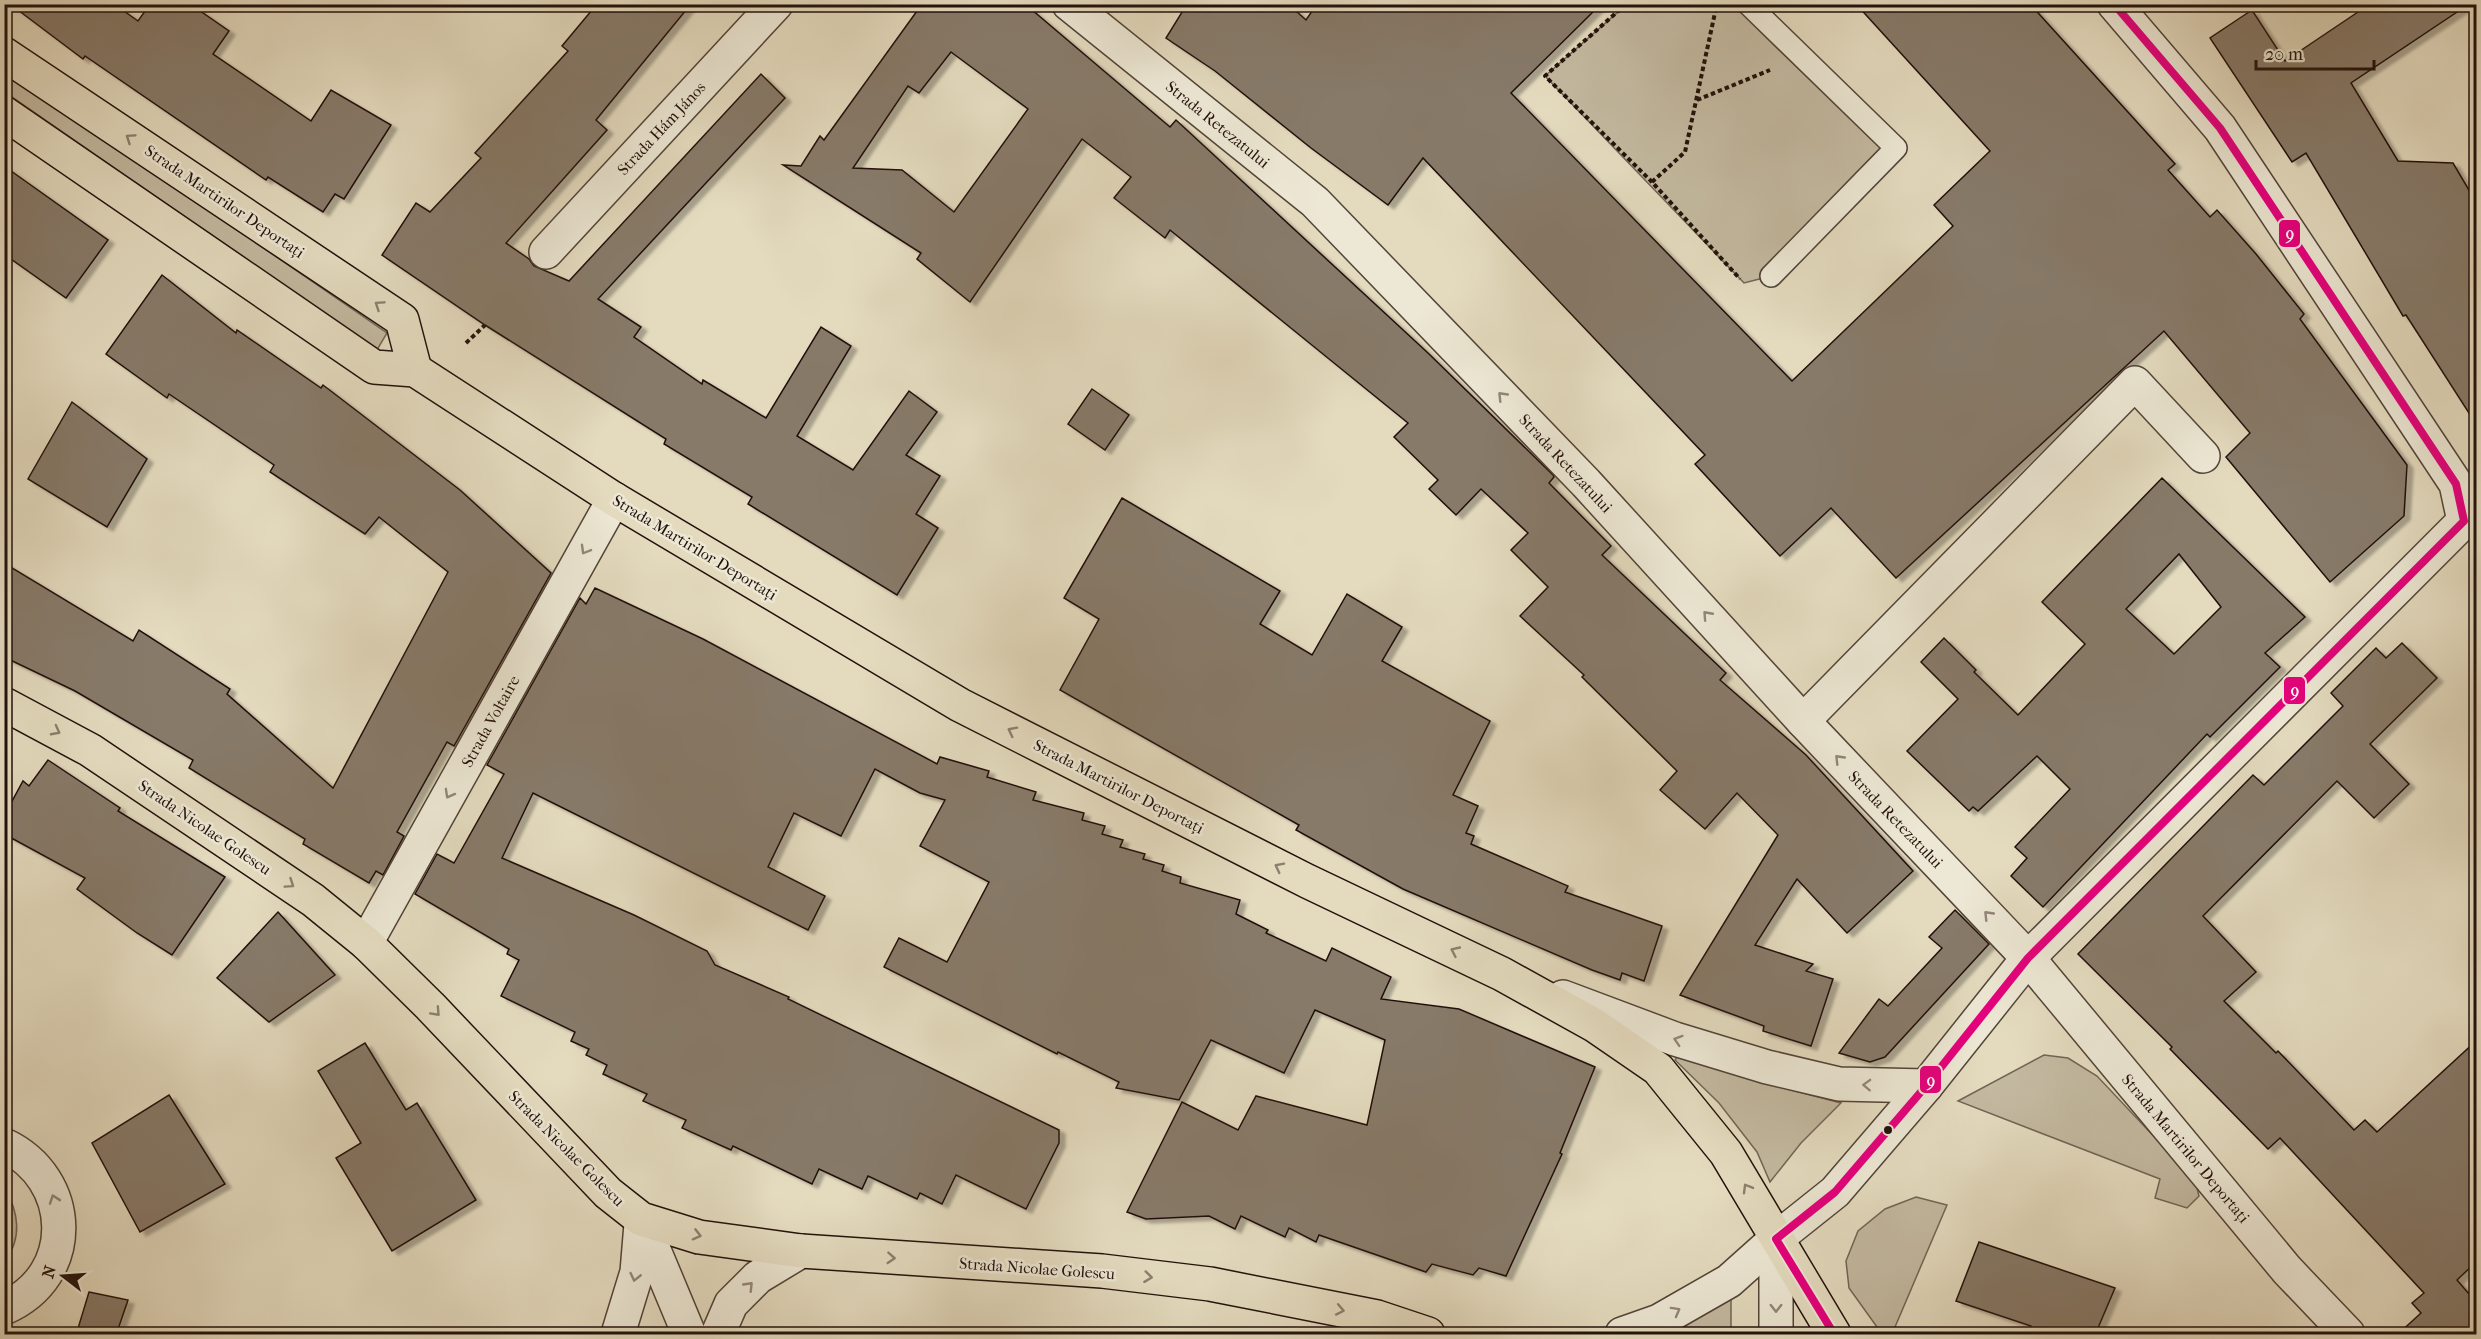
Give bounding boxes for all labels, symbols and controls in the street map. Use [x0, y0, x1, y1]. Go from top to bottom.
scale bar [2256, 33, 2374, 71]
text: 20 m [2265, 44, 2303, 65]
street label: Strada Retezatului [1162, 77, 1274, 172]
street label: Strada Hám János [613, 78, 710, 179]
one-way arrow [126, 134, 137, 145]
street label: Strada Martirilor Deportați [141, 141, 308, 263]
line badge: 9 [2278, 219, 2301, 248]
text: 9 [2285, 224, 2294, 244]
one-way arrow [375, 301, 386, 312]
one-way arrow [1499, 392, 1510, 403]
street label: Strada Retezatului [1515, 410, 1616, 517]
street label: Strada Martirilor Deportați [609, 491, 781, 605]
one-way arrow [580, 544, 592, 554]
one-way arrow [1703, 612, 1714, 622]
street label: Strada Voltaire [457, 672, 524, 770]
line badge: 9 [2283, 676, 2306, 705]
text: 9 [2290, 681, 2299, 701]
one-way arrow [50, 724, 60, 735]
one-way arrow [1007, 727, 1018, 739]
street label: Strada Martirilor Deportați [1030, 735, 1207, 839]
one-way arrow [1835, 755, 1846, 765]
street label: Strada Retezatului [1844, 767, 1947, 872]
street label: Strada Nicolae Golescu [135, 776, 275, 879]
one-way arrow [445, 788, 456, 798]
one-way arrow [1275, 863, 1286, 875]
one-way arrow [283, 877, 294, 888]
one-way arrow [1984, 912, 1995, 922]
one-way arrow [1451, 947, 1462, 959]
one-way arrow [429, 1005, 440, 1016]
one-way arrow [1673, 1034, 1684, 1047]
line badge: 9 [1919, 1065, 1942, 1094]
street label: Strada Martirilor Deportați [2117, 1070, 2254, 1227]
text: 9 [1926, 1071, 1935, 1091]
one-way arrow [1863, 1078, 1872, 1091]
street label: Strada Nicolae Golescu [505, 1086, 629, 1210]
unlabelled marker [1882, 1124, 1894, 1136]
one-way arrow [1742, 1184, 1754, 1195]
one-way arrow [49, 1194, 61, 1205]
one-way arrow [692, 1228, 702, 1241]
north arrow [33, 1246, 93, 1306]
one-way arrow [886, 1251, 895, 1264]
street label: Strada Nicolae Golescu [958, 1254, 1115, 1283]
text: N [38, 1262, 60, 1280]
one-way arrow [1143, 1270, 1152, 1282]
one-way arrow [629, 1272, 642, 1282]
one-way arrow [742, 1282, 753, 1293]
one-way arrow [1335, 1303, 1345, 1316]
one-way arrow [1770, 1303, 1782, 1312]
one-way arrow [1670, 1307, 1680, 1318]

